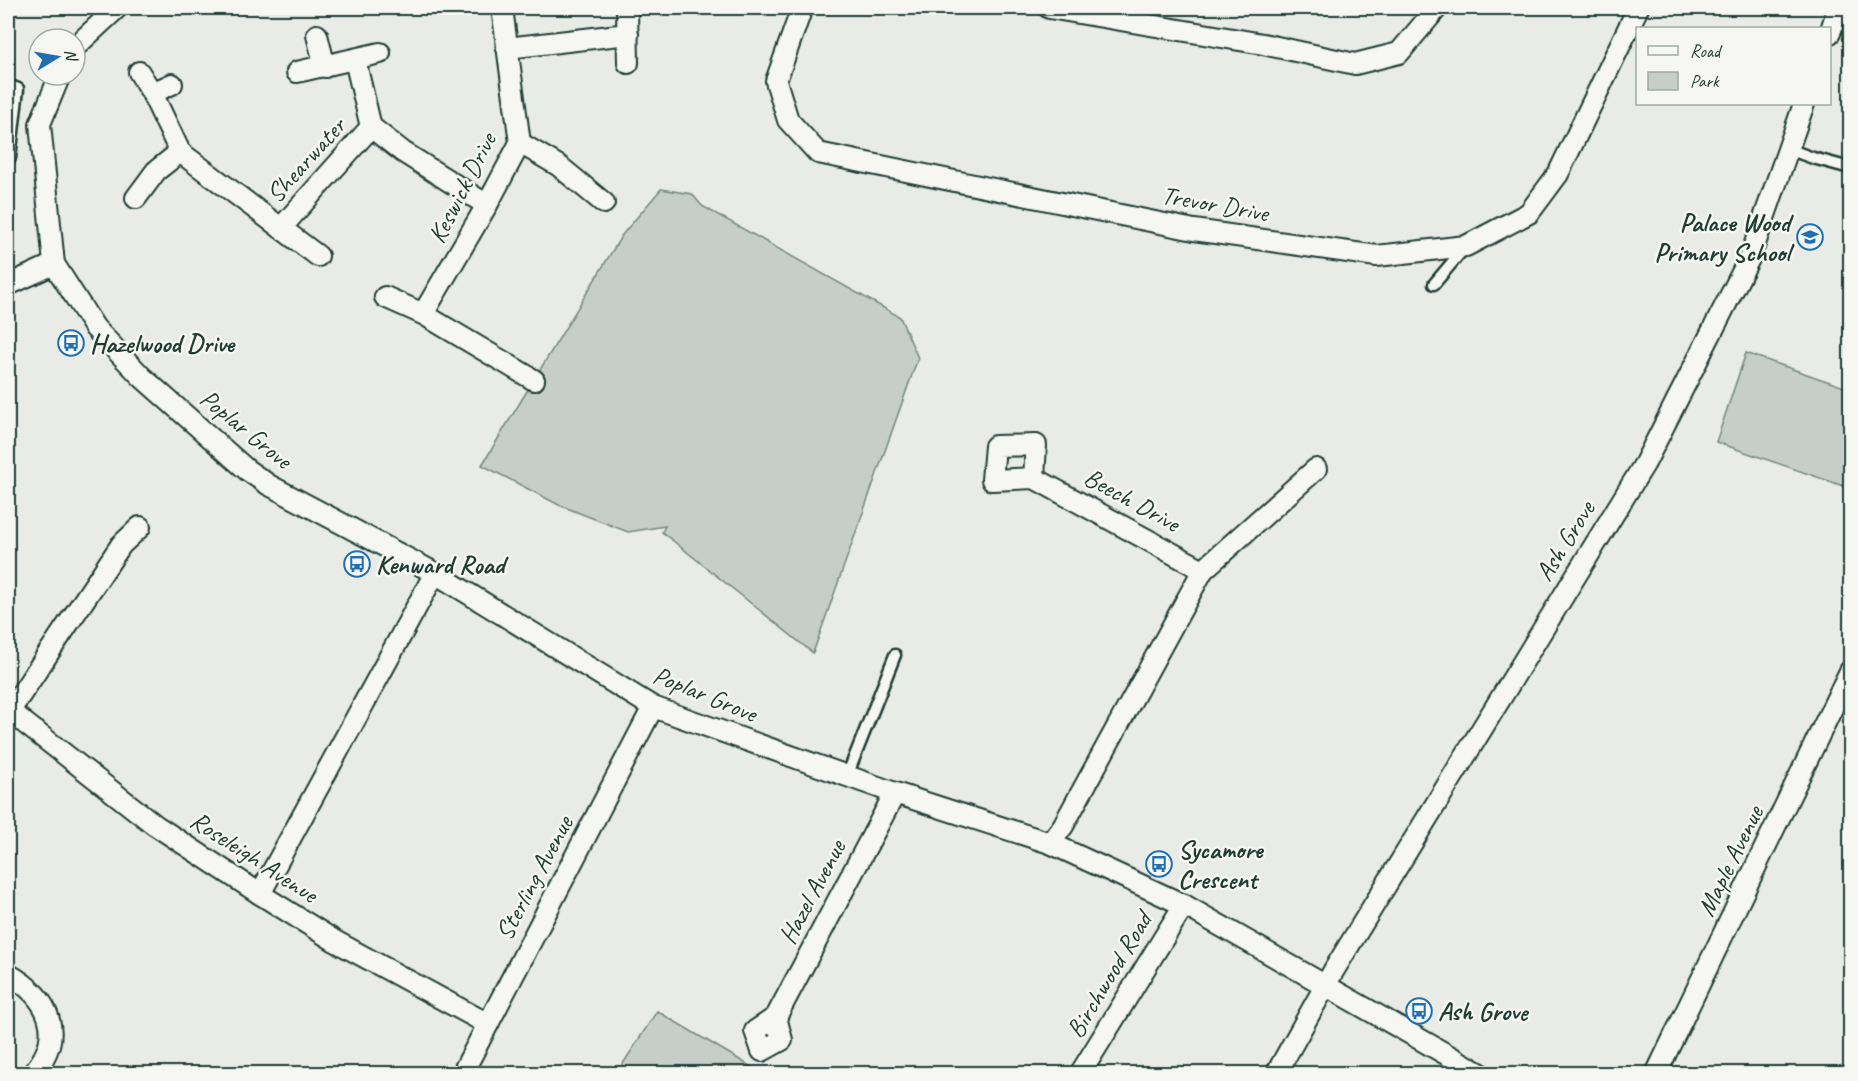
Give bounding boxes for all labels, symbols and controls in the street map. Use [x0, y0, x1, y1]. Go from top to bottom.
north arrow [27, 27, 87, 87]
legend [1636, 27, 1831, 105]
text: Road [1690, 40, 1723, 62]
text: N [60, 48, 82, 64]
text: Park [1690, 70, 1720, 92]
street label: Shearwater [259, 109, 354, 210]
street label: Keswick Drive [420, 125, 505, 249]
street label: Trevor Drive [1159, 178, 1273, 230]
place label: Palace Wood Primary School [1654, 206, 1795, 269]
school or university icon: Palace Wood Primary School [1795, 222, 1825, 252]
place label: Hazelwood Drive [90, 327, 236, 360]
bus stop icon: Hazelwood Drive [56, 328, 86, 358]
street label: Poplar Grove [193, 382, 301, 478]
street label: Beech Drive [1078, 460, 1188, 541]
street label: Ash Grove [1528, 494, 1603, 587]
place label: Kenward Road [376, 548, 509, 581]
bus stop icon: Kenward Road [342, 549, 372, 579]
street label: Poplar Grove [648, 658, 764, 731]
street label: Maple Avenue [1689, 799, 1772, 922]
street label: Roseleigh Avenue [184, 804, 326, 912]
street label: Sterling Avenue [488, 809, 581, 946]
street label: Hazel Avenue [771, 833, 854, 950]
place label: Sycamore Crescent [1178, 833, 1265, 896]
bus stop icon: Sycamore Crescent [1144, 849, 1174, 879]
street label: Birchwood Road [1059, 903, 1161, 1044]
place label: Ash Grove [1438, 995, 1530, 1028]
bus stop icon: Ash Grove [1404, 996, 1434, 1026]

